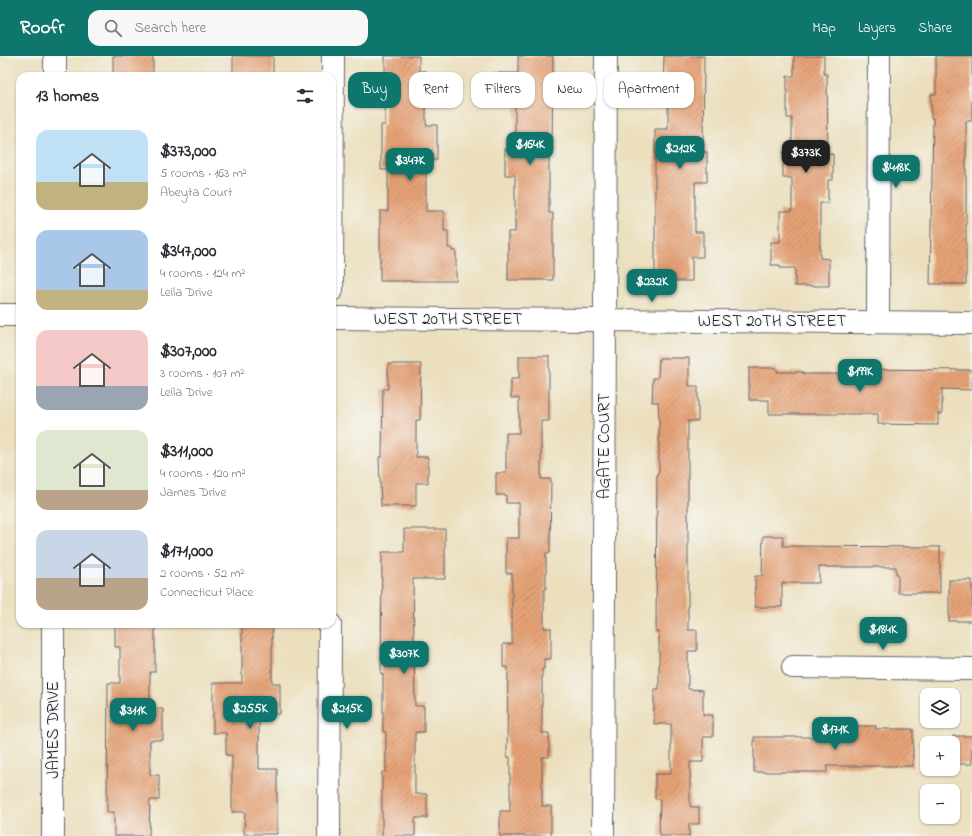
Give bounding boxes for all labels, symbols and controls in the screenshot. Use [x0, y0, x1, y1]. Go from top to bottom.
search box [88, 10, 368, 46]
text: Roofr [20, 15, 64, 42]
icon: search [102, 17, 124, 39]
text: Search here [134, 17, 206, 39]
text: Map [812, 18, 836, 39]
text: Layers [858, 18, 896, 39]
text: Share [918, 18, 952, 39]
chip: Buy [348, 72, 401, 108]
chip: Rent [409, 72, 463, 108]
chip: Filters [471, 72, 535, 108]
chip: New [543, 72, 596, 108]
chip: Apartment [604, 72, 694, 108]
text: 13 homes [36, 84, 99, 109]
icon: filters [294, 85, 316, 107]
pin: $164K [502, 132, 558, 166]
text: $164K [515, 135, 545, 154]
pin: $212K [652, 136, 708, 170]
text: $373,000 [160, 139, 216, 164]
text: $212K [664, 139, 696, 158]
pin: $373K [778, 140, 834, 174]
text: $373K [791, 143, 821, 162]
icon: home [68, 146, 116, 194]
pin: $347K [382, 148, 438, 182]
text: $347K [395, 151, 425, 170]
pin: $418K [868, 155, 924, 189]
text: $418K [882, 158, 910, 177]
text: 5 rooms · 163 m² [160, 164, 247, 183]
text: Abeyta Court [160, 183, 232, 202]
text: $347,000 [160, 239, 216, 264]
icon: home [68, 246, 116, 294]
text: 4 rooms · 124 m² [160, 264, 245, 283]
pin: $232K [624, 269, 680, 303]
text: $232K [636, 272, 668, 291]
text: Leila Drive [160, 283, 213, 302]
street label: WEST 20TH STREET [374, 307, 522, 332]
street label: WEST 20TH STREET [698, 309, 846, 334]
text: $307,000 [160, 339, 217, 364]
icon: home [68, 346, 116, 394]
pin: $199K [832, 359, 888, 393]
text: $199K [847, 362, 873, 381]
text: 3 rooms · 107 m² [160, 364, 244, 383]
text: Leila Drive [160, 383, 213, 402]
street label: AGATE COURT [592, 393, 617, 499]
text: $311,000 [160, 439, 213, 464]
icon: home [68, 446, 116, 494]
text: 4 rooms · 120 m² [160, 464, 246, 483]
text: James Drive [160, 483, 226, 502]
text: $171,000 [160, 539, 213, 564]
icon: home [68, 546, 116, 594]
text: 2 rooms · 52 m² [160, 564, 244, 583]
text: Connecticut Place [160, 583, 253, 602]
pin: $184K [855, 617, 911, 651]
text: $184K [869, 620, 897, 639]
pin: $307K [376, 641, 432, 675]
text: $307K [389, 644, 419, 663]
street label: JAMES DRIVE [41, 681, 66, 779]
map controls [920, 688, 960, 824]
button: layers [920, 688, 960, 728]
pin: $255K [222, 696, 278, 730]
pin: $215K [319, 696, 375, 730]
pin: $311K [105, 698, 161, 732]
text: $255K [232, 699, 268, 718]
text: $215K [331, 699, 363, 718]
text: $311K [119, 701, 147, 720]
pin: $171K [807, 717, 863, 751]
text: $171K [821, 720, 849, 739]
button: + [920, 736, 960, 776]
button: − [920, 784, 960, 824]

